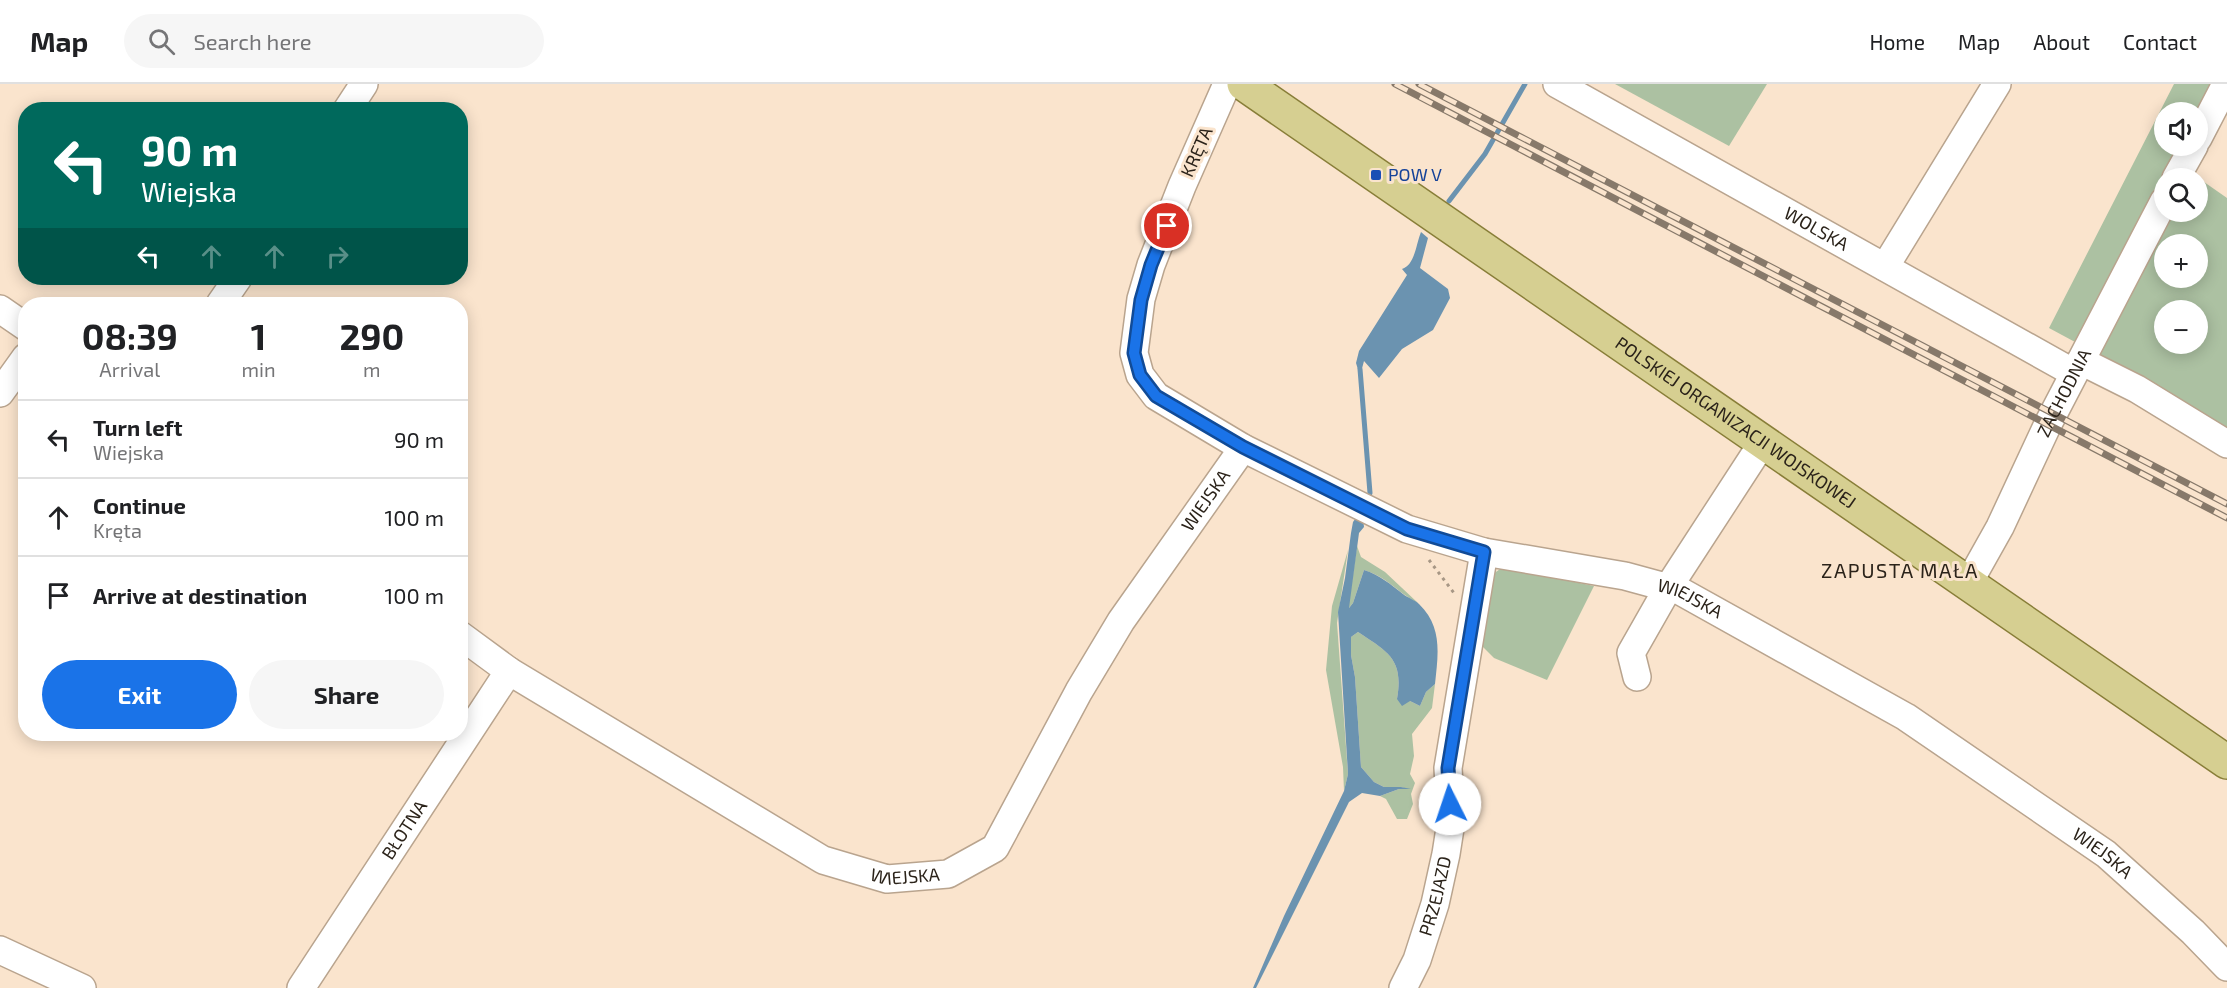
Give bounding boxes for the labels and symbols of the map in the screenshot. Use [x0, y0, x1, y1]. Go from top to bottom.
street label: KRĘTA [1175, 122, 1217, 180]
place label: POW V [1388, 163, 1442, 185]
marker: POW V [1369, 168, 1383, 182]
pin [1141, 200, 1192, 251]
street label: WOLSKA [1781, 201, 1853, 255]
street label: POLSKIEJ ORGANIZACJI WOJSKOWEJ [1611, 331, 1861, 513]
street label: ZACHODNIA [2032, 344, 2096, 440]
street label: WIEJSKA [1176, 464, 1235, 535]
district label: ZAPUSTA MAŁA [1821, 558, 1979, 582]
street label: WIEJSKA [1655, 573, 1727, 623]
position arrow [1418, 772, 1482, 836]
street label: BŁOTNA [376, 795, 432, 863]
street label: WIEJSKA [2069, 822, 2138, 883]
street label: PRZEJAZD [1414, 854, 1455, 938]
street label: WIEJSKA [868, 863, 941, 889]

